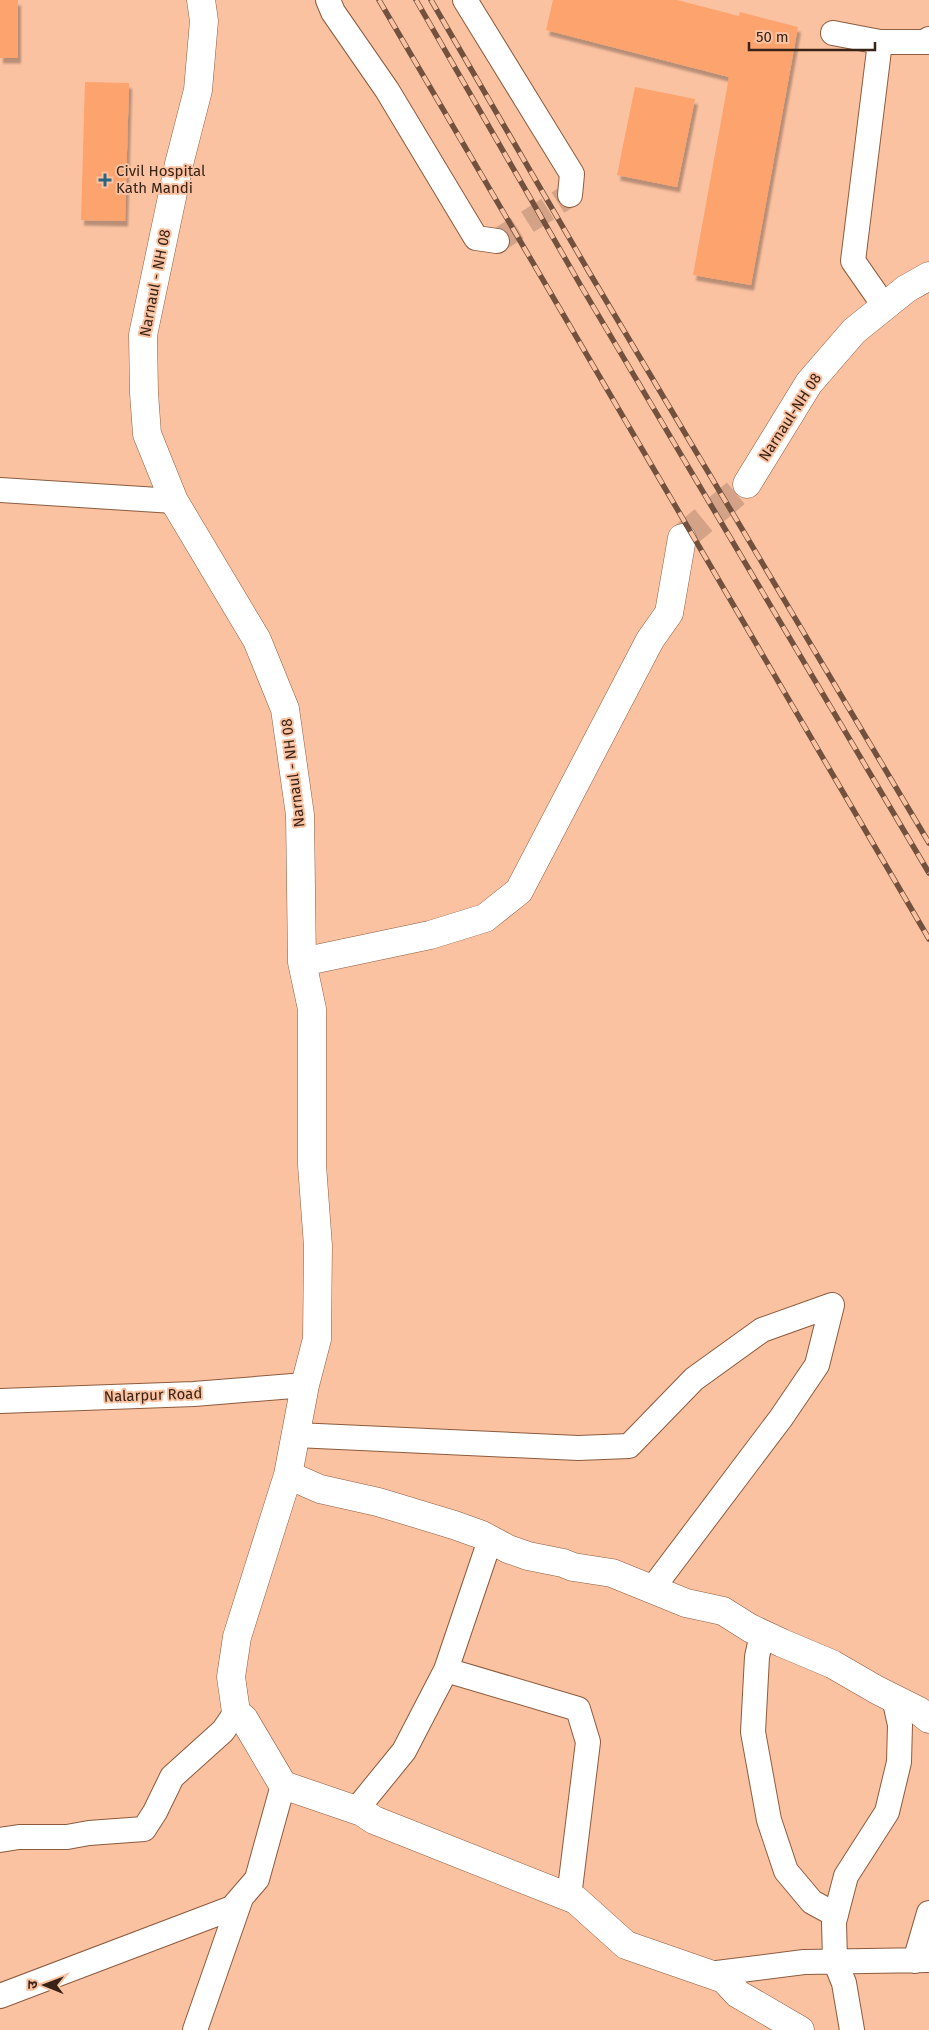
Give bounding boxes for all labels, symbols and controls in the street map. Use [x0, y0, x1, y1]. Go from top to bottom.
scale bar [749, 20, 875, 52]
text: 50 m [756, 28, 789, 46]
place label: Civil Hospital Kath Mandi [116, 162, 206, 197]
marker: Civil Hospital Kath Mandi [98, 173, 112, 187]
street label: Narnaul - NH 08 [136, 228, 174, 338]
street label: Narnaul-NH 08 [755, 370, 825, 464]
street label: Narnaul - NH 08 [277, 718, 309, 828]
street label: Nalarpur Road [103, 1384, 203, 1406]
north arrow [20, 1960, 70, 2010]
text: उ [24, 1980, 41, 1989]

